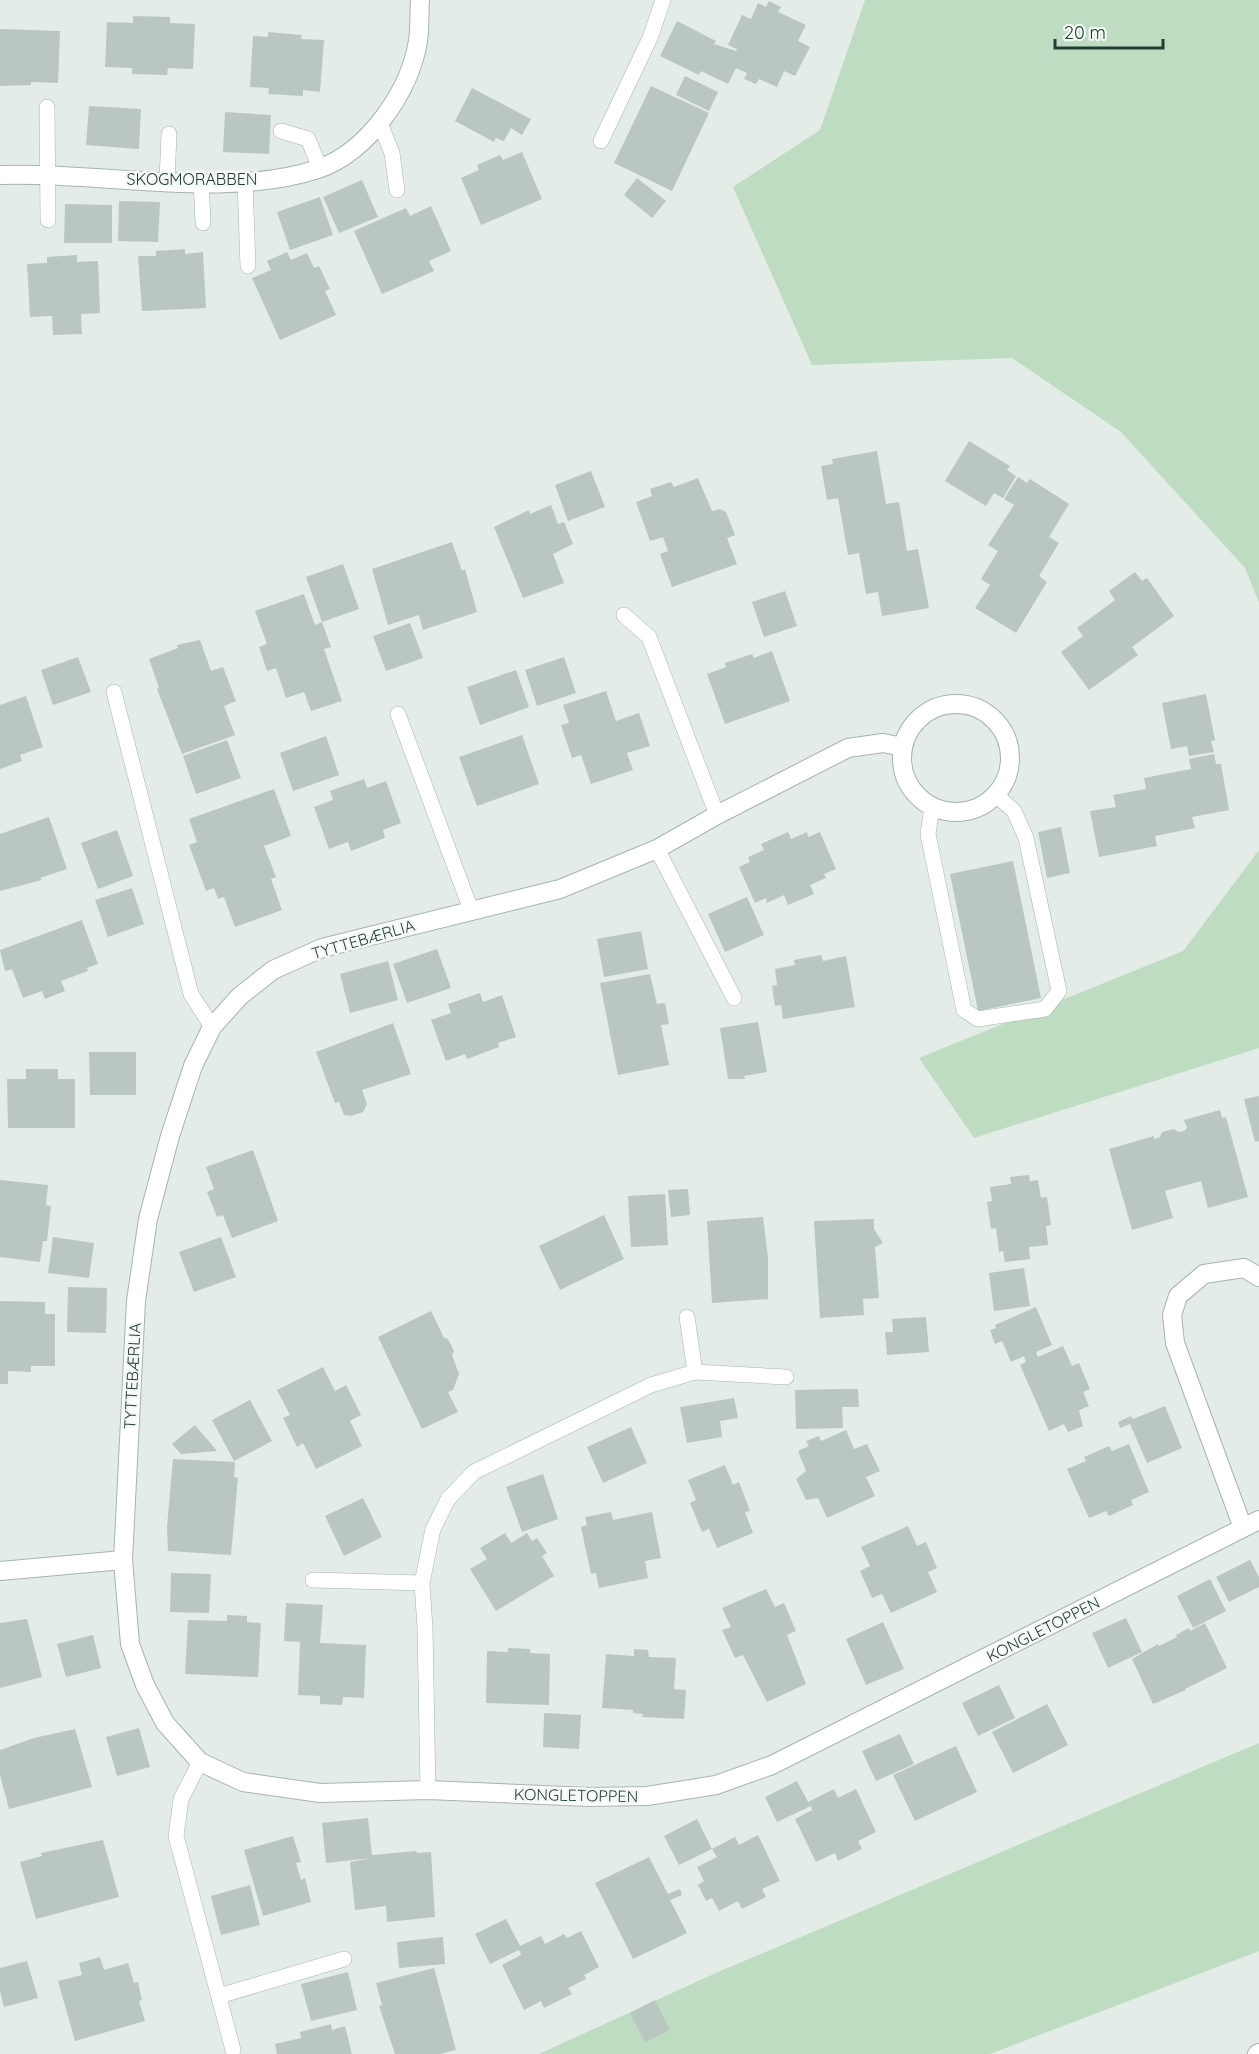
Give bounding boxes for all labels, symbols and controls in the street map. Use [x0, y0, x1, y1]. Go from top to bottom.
scale bar [1055, 12, 1163, 50]
text: 20 m [1064, 21, 1106, 44]
street label: SKOGMORABBEN [127, 169, 257, 189]
street label: TYTTEBÆRLIA [309, 915, 417, 963]
street label: TYTTEBÆRLIA [119, 1322, 145, 1430]
street label: KONGLETOPPEN [983, 1592, 1103, 1666]
street label: KONGLETOPPEN [514, 1784, 638, 1806]

